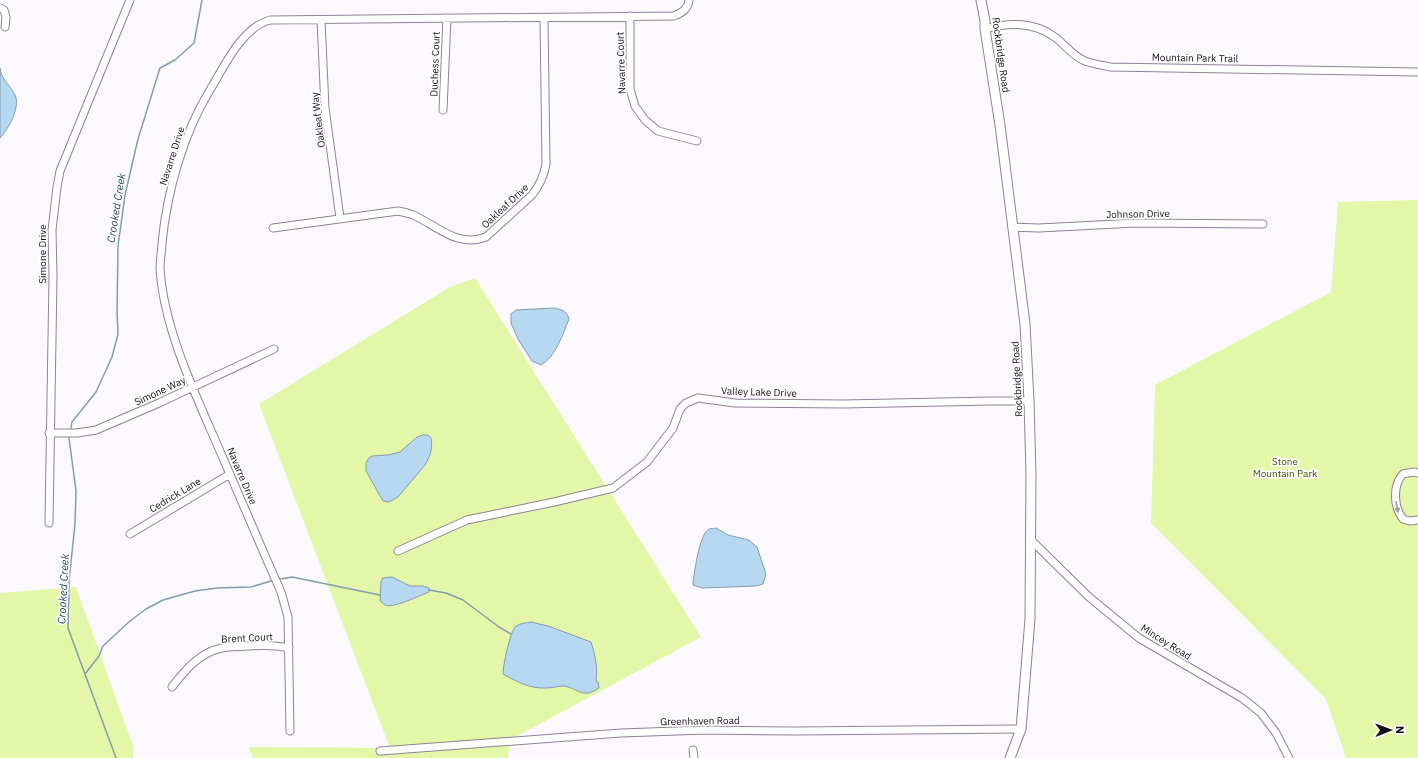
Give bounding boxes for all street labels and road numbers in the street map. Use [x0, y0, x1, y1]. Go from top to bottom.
street label: Rockbridge Road [989, 16, 1013, 94]
street label: Duchess Court [427, 31, 443, 97]
street label: Navarre Court [613, 31, 629, 94]
street label: Mountain Park Trail [1152, 51, 1239, 65]
street label: Oakleaf Way [308, 91, 328, 149]
street label: Navarre Drive [156, 125, 188, 187]
street label: Oakleaf Drive [479, 180, 532, 231]
street label: Johnson Drive [1106, 207, 1171, 221]
street label: Simone Drive [36, 224, 49, 284]
street label: Rockbridge Road [1009, 341, 1025, 417]
street label: Simone Way [132, 373, 188, 409]
street label: Valley Lake Drive [721, 384, 798, 400]
street label: Navarre Drive [224, 445, 260, 507]
street label: Cedrick Lane [147, 474, 204, 515]
street label: Mincey Road [1138, 621, 1194, 663]
street label: Brent Court [221, 630, 274, 646]
street label: Greenhaven Road [660, 714, 740, 728]

